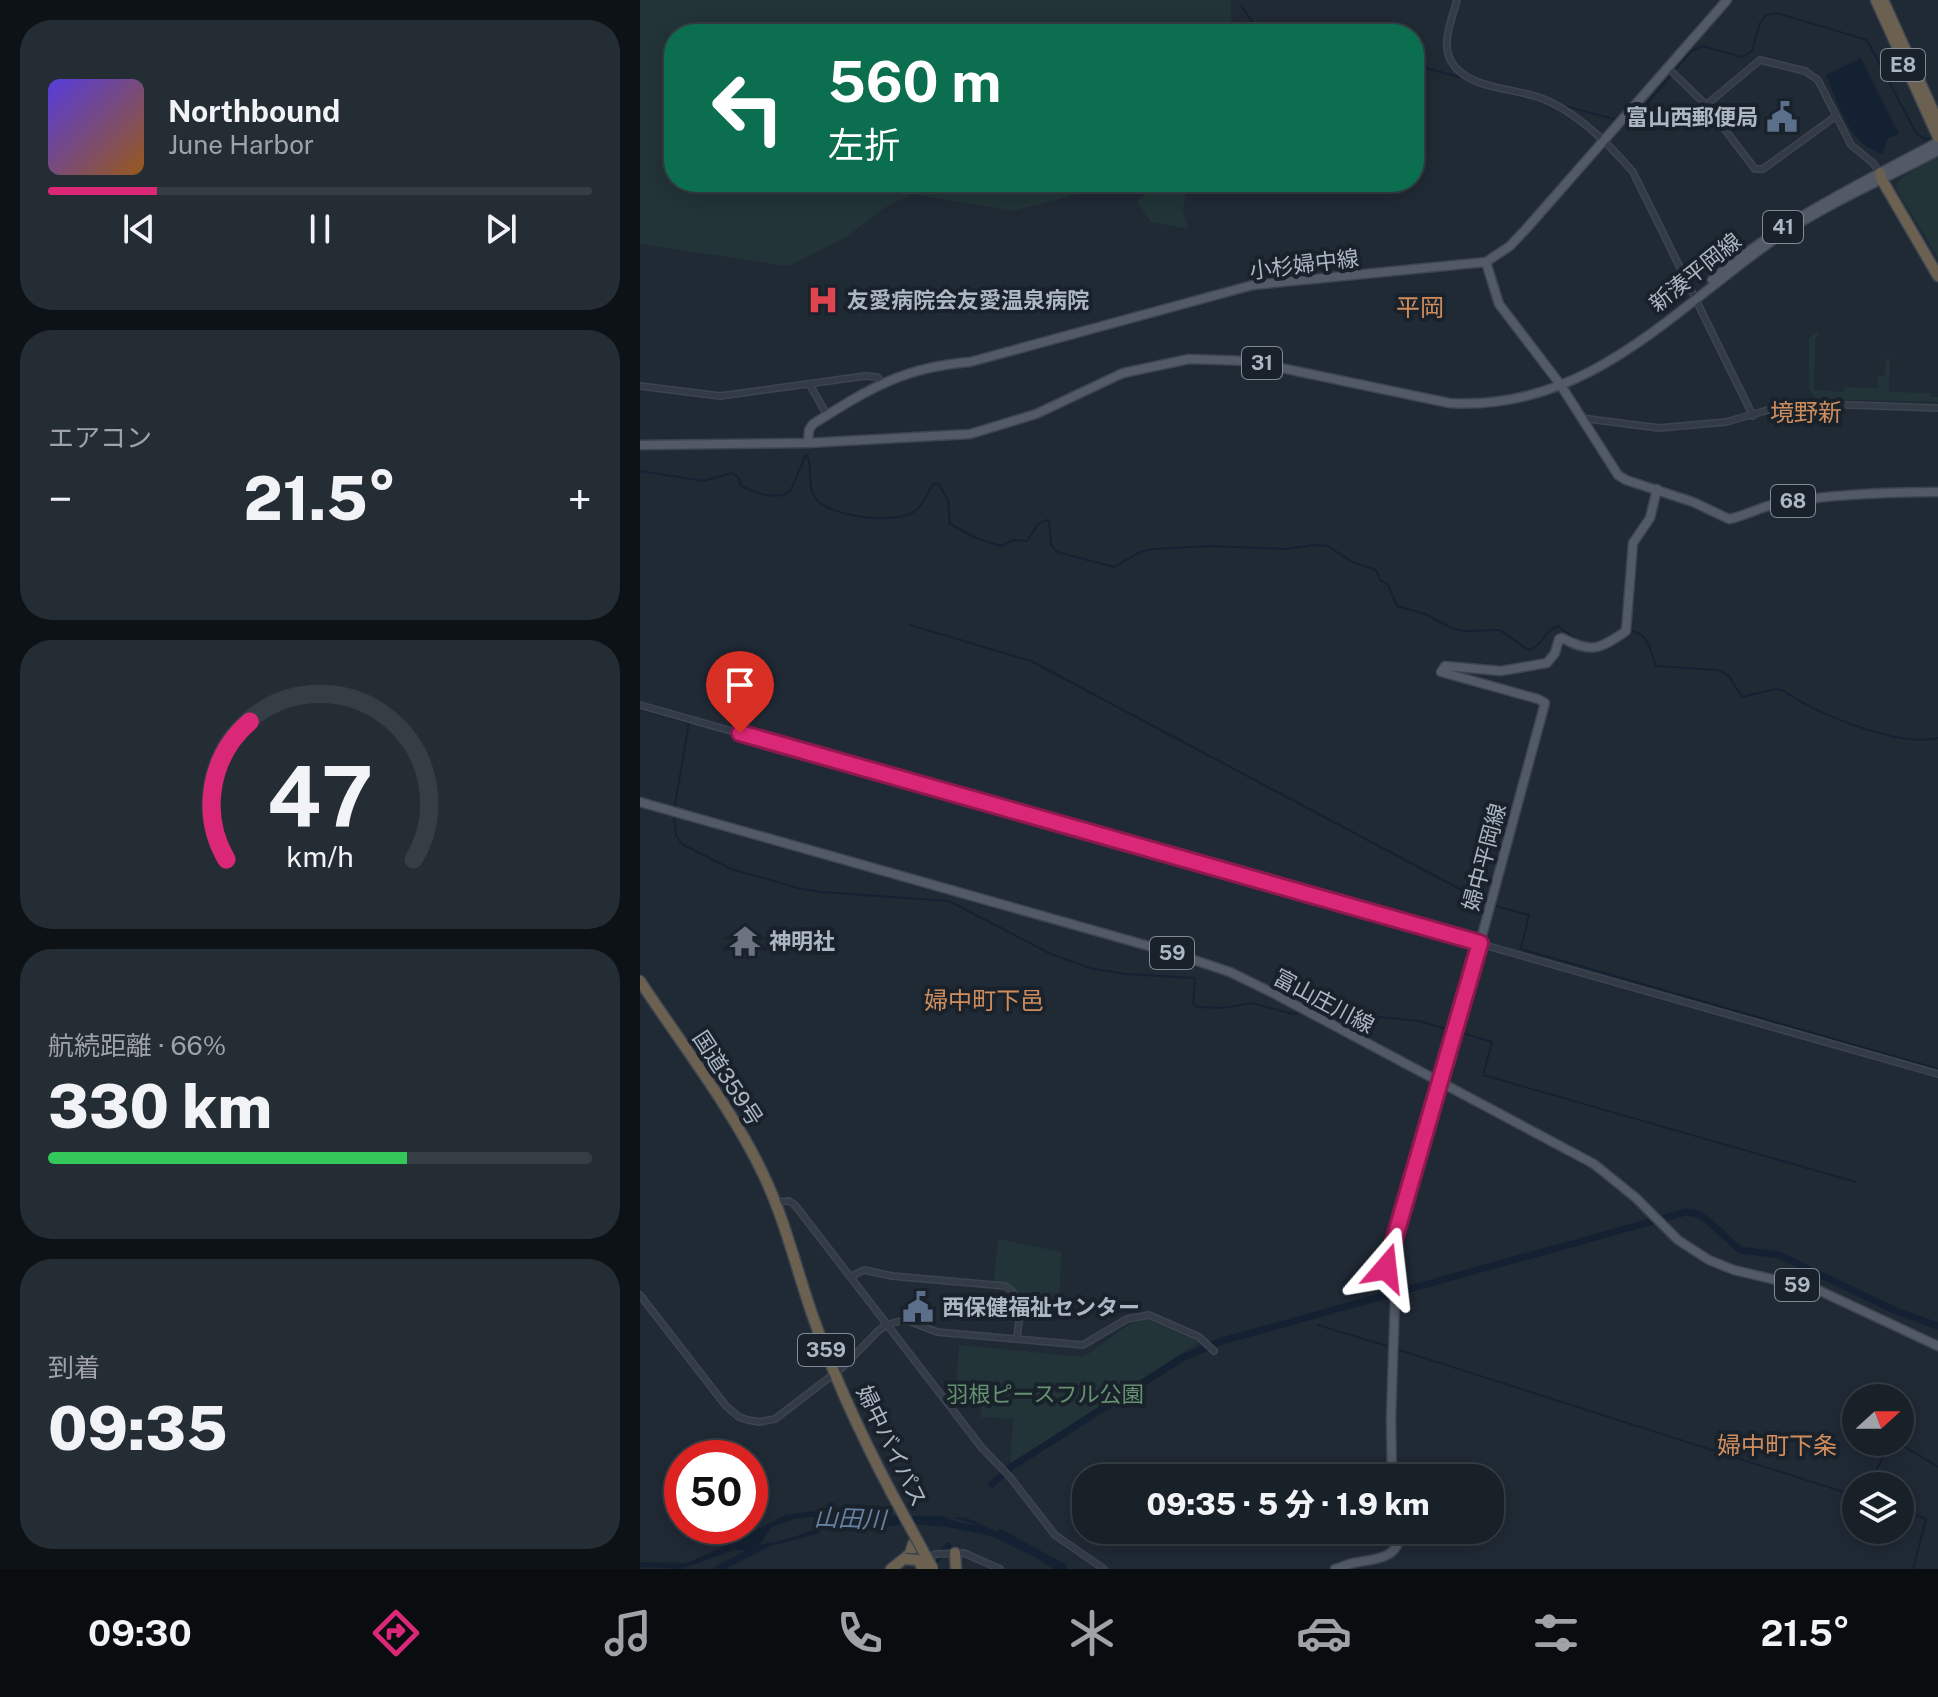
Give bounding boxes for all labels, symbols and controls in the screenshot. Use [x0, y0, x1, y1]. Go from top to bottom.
text: 560 m [828, 49, 1001, 115]
road number: E8 [1881, 49, 1925, 81]
icon: left [696, 56, 800, 160]
text: Northbound [168, 93, 340, 129]
public building icon: 富山西郵便局 [1765, 100, 1799, 134]
place label: 富山西郵便局 [1626, 104, 1758, 130]
text: 左折 [828, 124, 900, 166]
text: June Harbor [168, 129, 314, 160]
icon: previous [117, 207, 161, 251]
icon: pause [298, 207, 342, 251]
icon: next [479, 207, 523, 251]
road number: 41 [1763, 211, 1803, 243]
street label: 新湊平岡線 [1644, 227, 1746, 317]
street label: 小杉婦中線 [1248, 244, 1360, 284]
hospital icon: 友愛病院会友愛温泉病院 [806, 283, 840, 317]
place label: 友愛病院会友愛温泉病院 [847, 287, 1089, 313]
district label: 平岡 [1396, 293, 1444, 321]
road number: 31 [1242, 347, 1282, 379]
district label: 境野新 [1770, 398, 1842, 426]
text: エアコン [48, 422, 152, 453]
text: 21.5° [244, 463, 397, 534]
text: − [48, 473, 72, 525]
text: + [568, 473, 592, 525]
road number: 68 [1771, 485, 1815, 517]
pin [706, 651, 774, 733]
icon: arrive [718, 663, 762, 707]
text: 47 [267, 747, 373, 845]
street label: 婦中平岡線 [1457, 801, 1511, 913]
text: km/h [286, 841, 354, 874]
temple icon: 神明社 [728, 924, 762, 958]
place label: 神明社 [769, 928, 835, 954]
road number: 59 [1150, 937, 1194, 969]
street label: 富山庄川線 [1269, 964, 1379, 1038]
district label: 婦中町下邑 [924, 986, 1044, 1014]
street label: 国道359号 [688, 1026, 768, 1130]
text: 航続距離 · 66% [48, 1030, 226, 1061]
text: 330 km [48, 1071, 272, 1142]
position arrow [1344, 1226, 1428, 1310]
road number: 59 [1775, 1269, 1819, 1301]
public building icon: 西保健福祉センター [901, 1290, 935, 1324]
place label: 西保健福祉センター [942, 1294, 1140, 1320]
road number: 359 [798, 1334, 854, 1366]
text: 到着 [48, 1352, 100, 1383]
street label: 婦中バイパス [851, 1381, 933, 1511]
park label: 羽根ピースフル公園 [947, 1381, 1143, 1407]
north arrow [1842, 1384, 1914, 1456]
map controls [1842, 1384, 1914, 1544]
text: 09:35 [48, 1393, 228, 1464]
district label: 婦中町下条 [1717, 1431, 1837, 1459]
speed limit sign: 50 [664, 1440, 768, 1544]
button: layers [1842, 1472, 1914, 1544]
text: 09:35 · 5 分 · 1.9 km [1146, 1486, 1430, 1522]
water label: 山田川 [814, 1503, 889, 1533]
icon: directions [368, 1605, 424, 1661]
icon: music [600, 1605, 656, 1661]
icon: phone [832, 1605, 888, 1661]
icon: climate [1064, 1605, 1120, 1661]
icon: car [1296, 1605, 1352, 1661]
icon: filters [1528, 1605, 1584, 1661]
text: 09:30 [88, 1612, 192, 1654]
text: 21.5° [1760, 1612, 1850, 1654]

